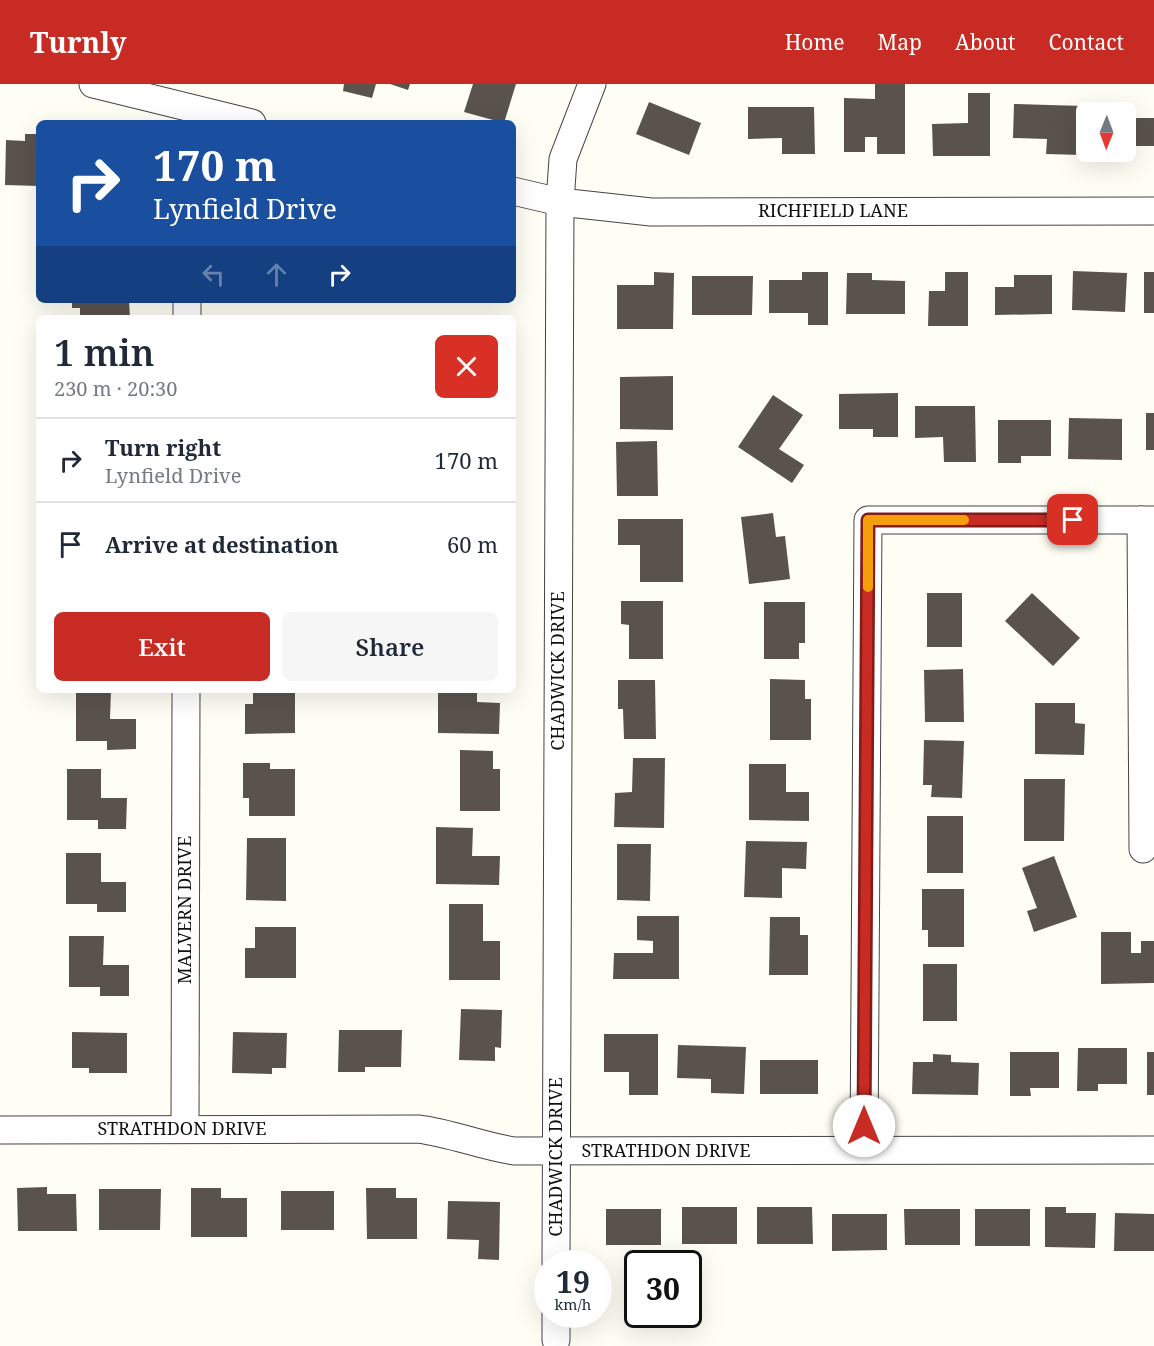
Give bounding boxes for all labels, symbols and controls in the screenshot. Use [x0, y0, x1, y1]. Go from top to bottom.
text: Turnly [30, 23, 126, 61]
text: Home [785, 28, 845, 56]
text: Map [878, 28, 922, 56]
text: About [955, 28, 1016, 56]
text: Contact [1049, 28, 1124, 56]
north arrow [1076, 102, 1136, 162]
map controls [1076, 102, 1136, 162]
text: 170 m [153, 136, 277, 193]
icon: right [54, 144, 132, 222]
text: Lynfield Drive [153, 190, 337, 227]
street label: RICHFIELD LANE [758, 198, 908, 222]
icon: left [197, 258, 230, 291]
icon: ahead [260, 258, 293, 291]
icon: right [323, 258, 356, 291]
text: 1 min [54, 328, 155, 377]
button: close [435, 335, 498, 398]
text: 230 m · 20:30 [54, 375, 177, 402]
text: Turn right [105, 432, 221, 462]
icon: right [54, 444, 87, 477]
text: 170 m [435, 445, 498, 475]
text: Lynfield Drive [105, 462, 241, 489]
pin [1047, 494, 1098, 545]
icon: arrive [1056, 503, 1089, 536]
icon: arrive [54, 528, 87, 561]
text: Arrive at destination [105, 529, 339, 559]
text: 60 m [447, 529, 498, 559]
street label: CHADWICK DRIVE [545, 591, 569, 751]
button: Exit [54, 612, 270, 681]
button: Share [282, 612, 498, 681]
street label: MALVERN DRIVE [172, 836, 196, 984]
street label: CHADWICK DRIVE [543, 1077, 567, 1237]
position arrow [832, 1094, 896, 1158]
street label: STRATHDON DRIVE [98, 1116, 266, 1140]
street label: STRATHDON DRIVE [582, 1138, 750, 1162]
speed limit sign: 30 [624, 1250, 702, 1328]
text: 19 [556, 1261, 590, 1302]
text: km/h [555, 1294, 591, 1314]

